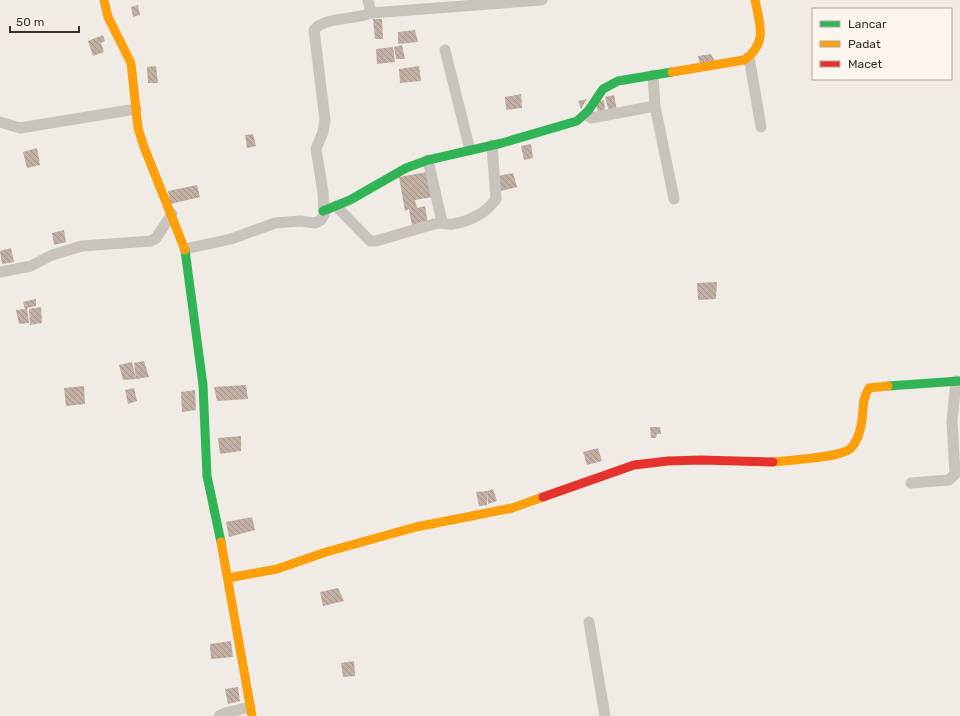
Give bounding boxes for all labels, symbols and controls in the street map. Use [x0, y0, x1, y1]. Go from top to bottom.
scale bar [10, 8, 79, 34]
legend [812, 8, 952, 80]
text: 50 m [16, 15, 44, 29]
text: Lancar [848, 17, 887, 31]
text: Padat [848, 37, 881, 51]
text: Macet [848, 57, 882, 71]

